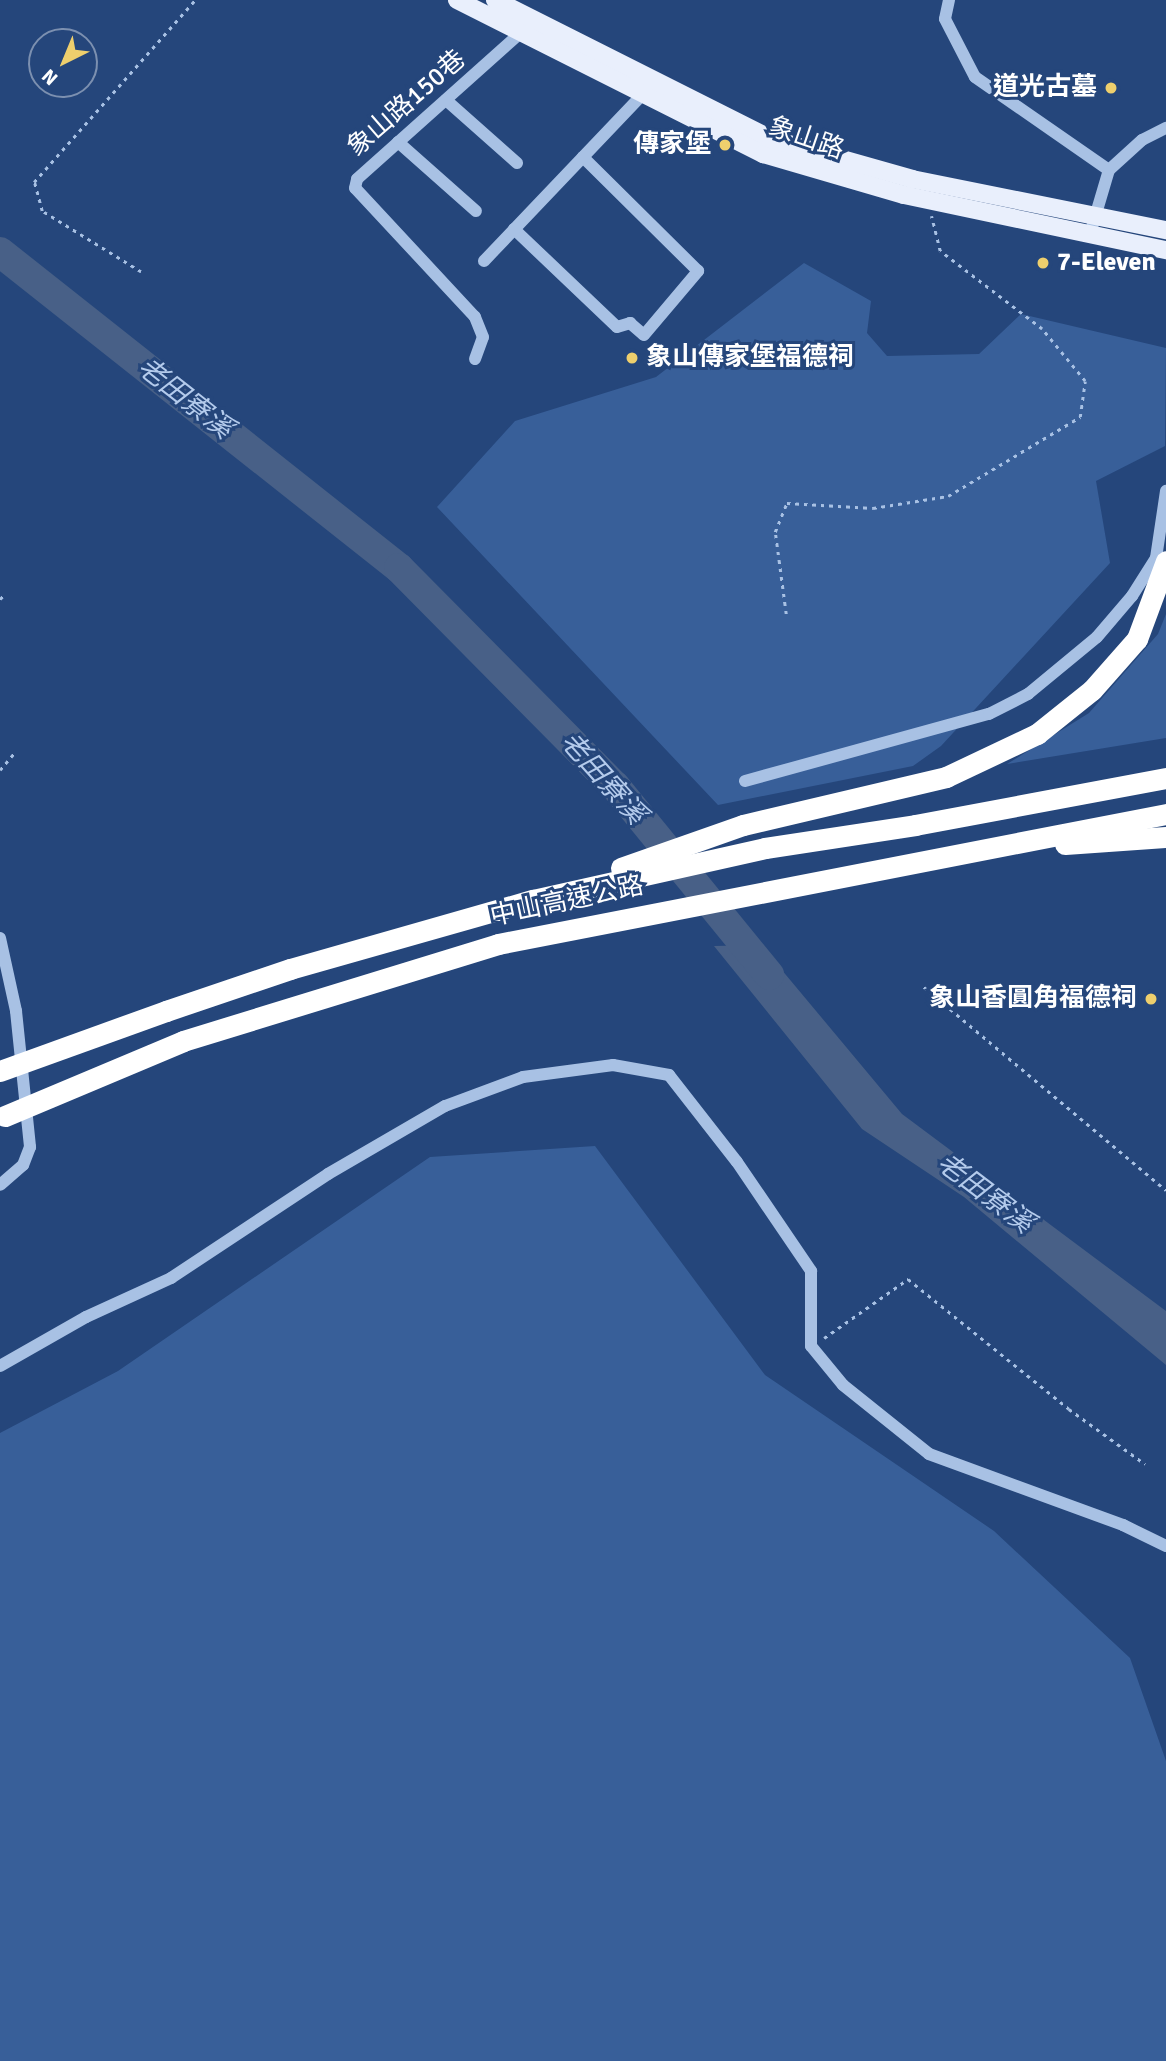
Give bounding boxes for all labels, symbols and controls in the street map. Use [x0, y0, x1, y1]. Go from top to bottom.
north arrow [28, 28, 98, 98]
street label: 象山路150巷 [342, 44, 472, 164]
text: N [37, 64, 63, 90]
place label: 道光古墓 [993, 72, 1097, 104]
marker: 道光古墓 [1103, 80, 1119, 96]
street label: 象山路 [764, 112, 848, 166]
place label: 傳家堡 [633, 129, 711, 161]
marker: 傳家堡 [717, 137, 733, 153]
place label: 7-Eleven [1057, 247, 1156, 279]
marker: 7-Eleven [1035, 255, 1051, 271]
place label: 象山傳家堡福德祠 [646, 342, 854, 374]
water label: 老田寮溪 [131, 350, 239, 446]
marker: 象山傳家堡福德祠 [624, 350, 640, 366]
water label: 老田寮溪 [553, 725, 653, 831]
street label: 中山高速公路 [487, 871, 647, 933]
place label: 象山香圓角福德祠 [929, 983, 1137, 1015]
marker: 象山香圓角福德祠 [1143, 991, 1159, 1007]
water label: 老田寮溪 [930, 1146, 1040, 1240]

